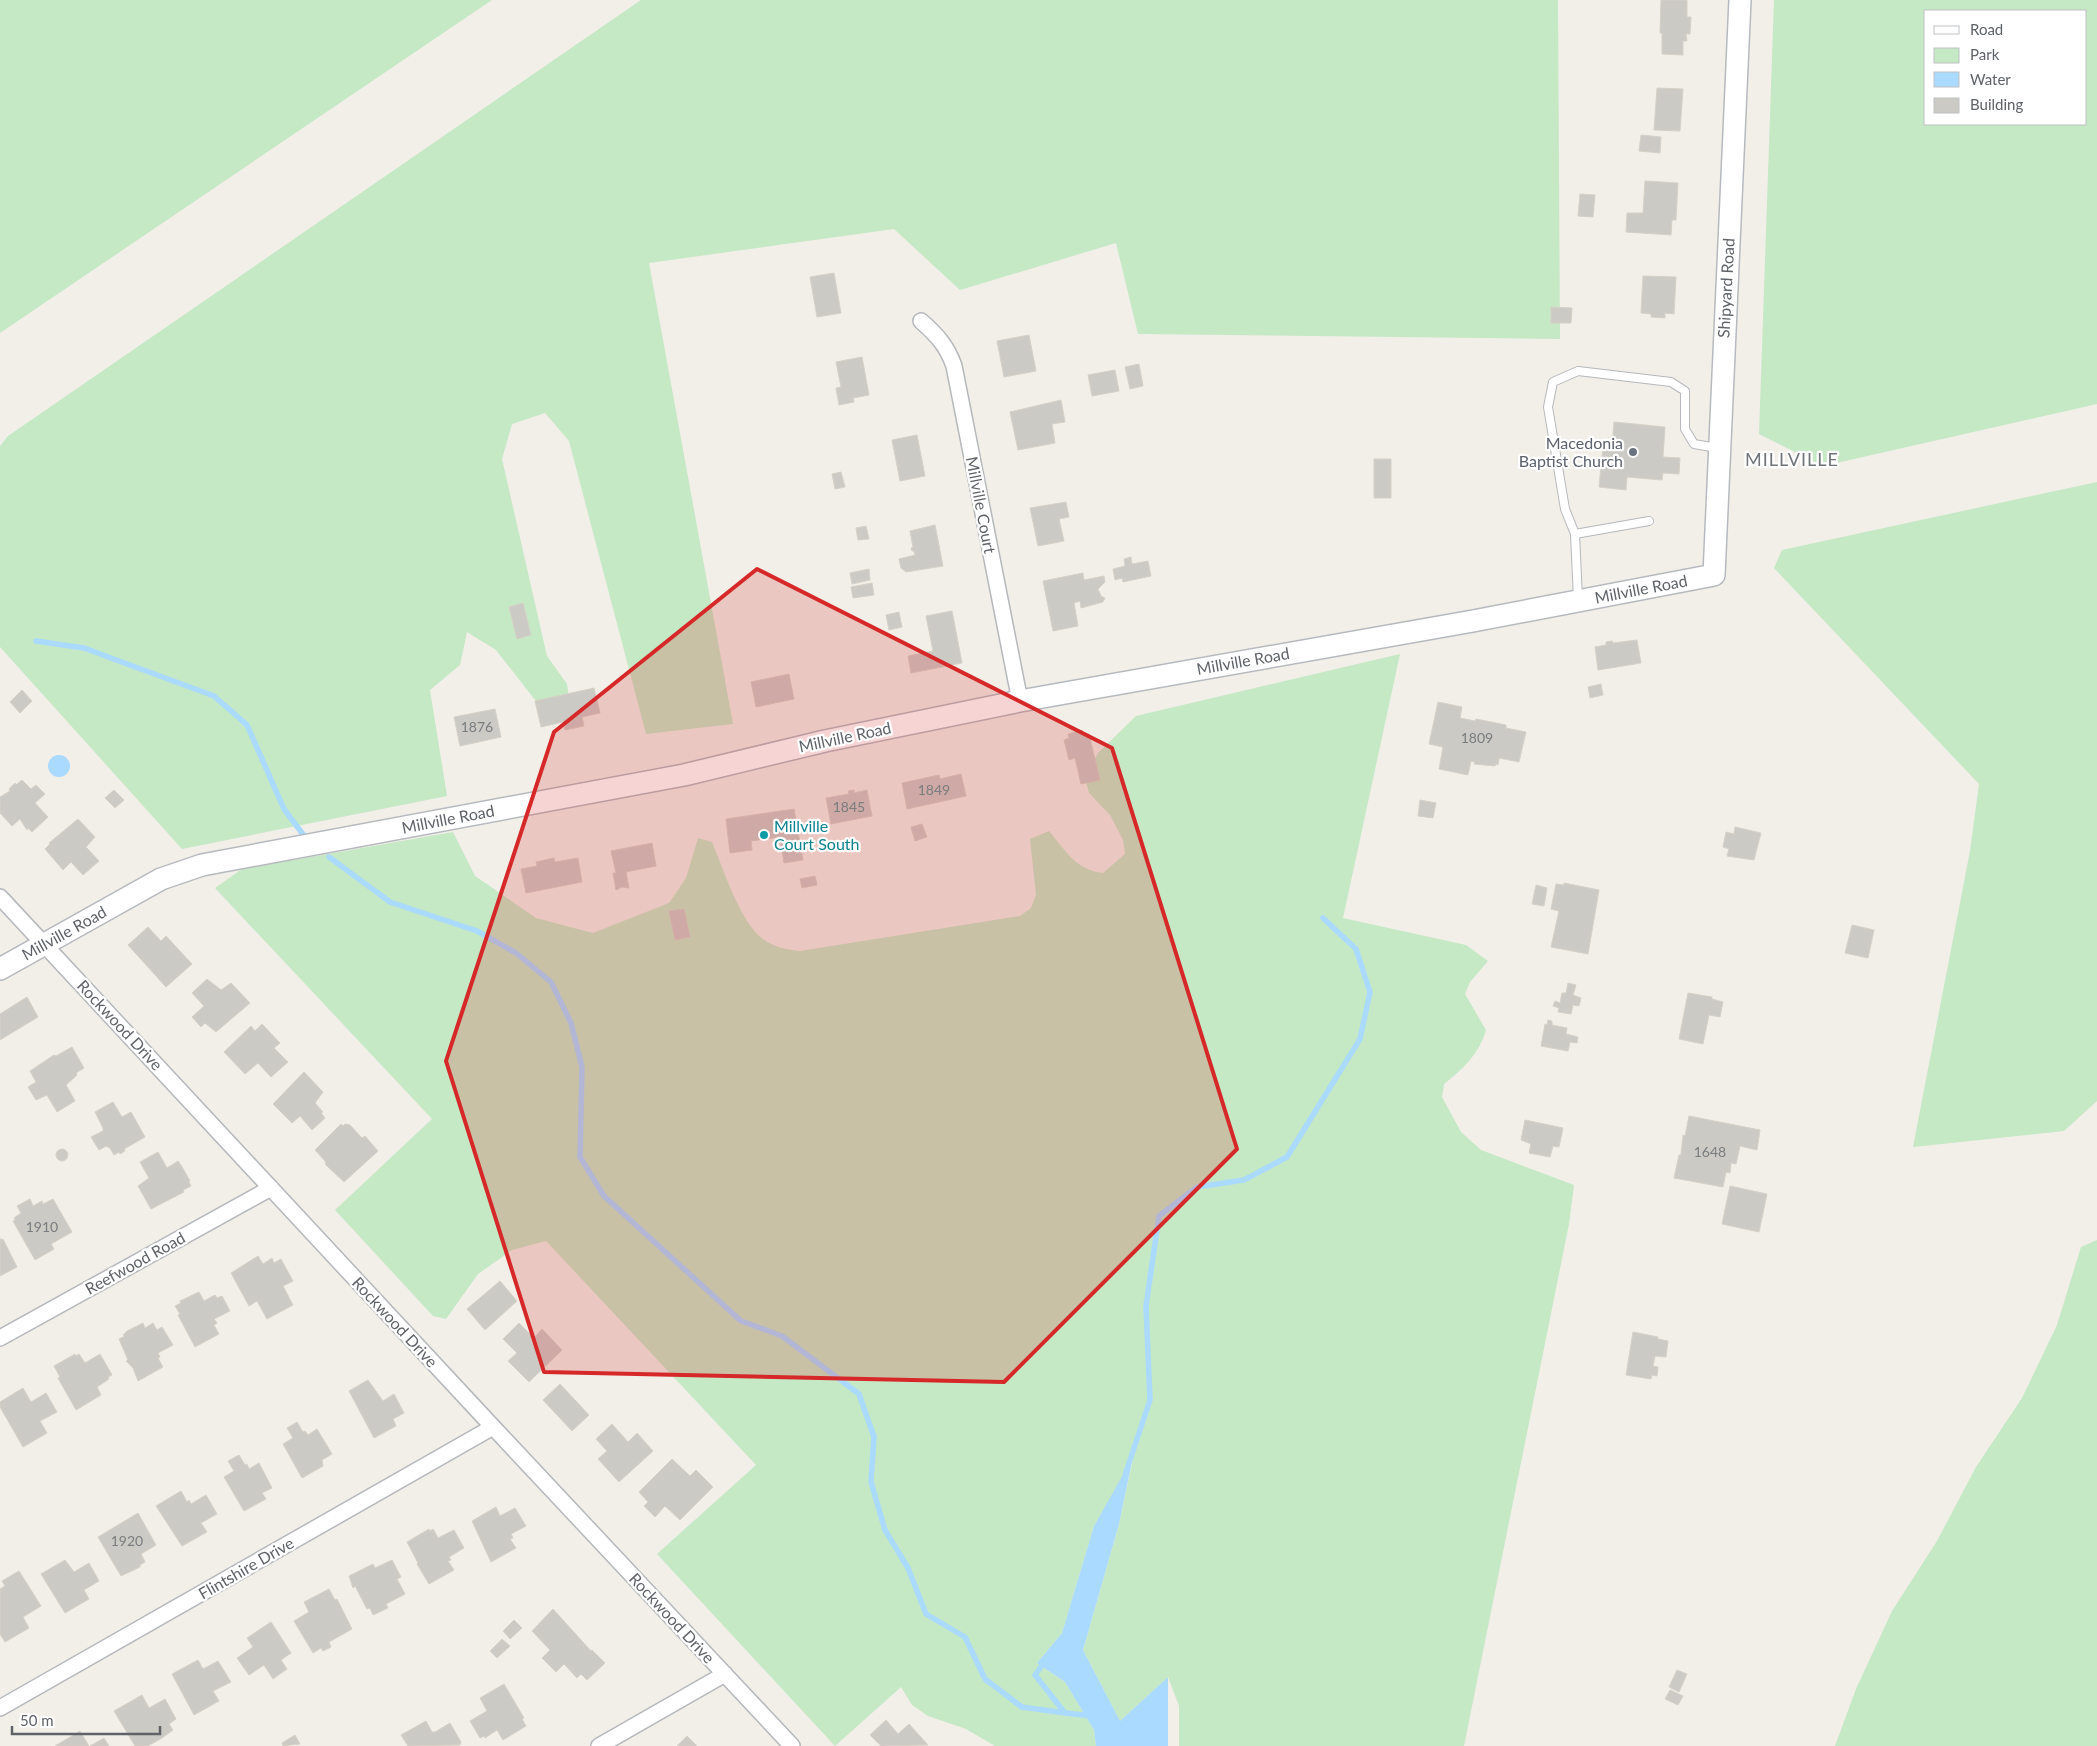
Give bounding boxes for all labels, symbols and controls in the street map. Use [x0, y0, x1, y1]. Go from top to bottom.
legend [1924, 10, 2087, 125]
text: Road [1970, 20, 2003, 38]
text: Park [1970, 45, 2000, 63]
text: Water [1970, 70, 2011, 88]
text: Building [1970, 95, 2023, 113]
street label: Shipyard Road [1713, 237, 1738, 338]
place label: Macedonia Baptist Church [1519, 433, 1623, 470]
marker: Macedonia Baptist Church [1627, 446, 1639, 458]
district label: MILLVILLE [1745, 448, 1839, 470]
street label: Millville Court [963, 455, 1000, 555]
street label: Millville Road [1593, 570, 1689, 607]
street label: Millville Road [1195, 643, 1291, 678]
street label: Millville Road [797, 717, 893, 756]
house number: 1876 [461, 718, 493, 735]
house number: 1809 [1461, 729, 1493, 746]
house number: 1849 [918, 781, 950, 798]
house number: 1845 [833, 798, 865, 815]
street label: Millville Road [400, 800, 496, 837]
place label: Millville Court South [774, 816, 859, 853]
marker: Millville Court South [758, 829, 770, 841]
street label: Millville Road [18, 902, 109, 964]
street label: Rockwood Drive [74, 976, 167, 1074]
house number: 1648 [1694, 1143, 1726, 1160]
house number: 1910 [26, 1218, 58, 1235]
street label: Reefwood Road [82, 1227, 188, 1298]
street label: Rockwood Drive [349, 1273, 442, 1371]
house number: 1920 [111, 1532, 143, 1549]
street label: Flintshire Drive [195, 1533, 297, 1603]
street label: Rockwood Drive [626, 1569, 719, 1667]
scale bar [12, 1704, 160, 1736]
text: 50 m [20, 1711, 54, 1729]

